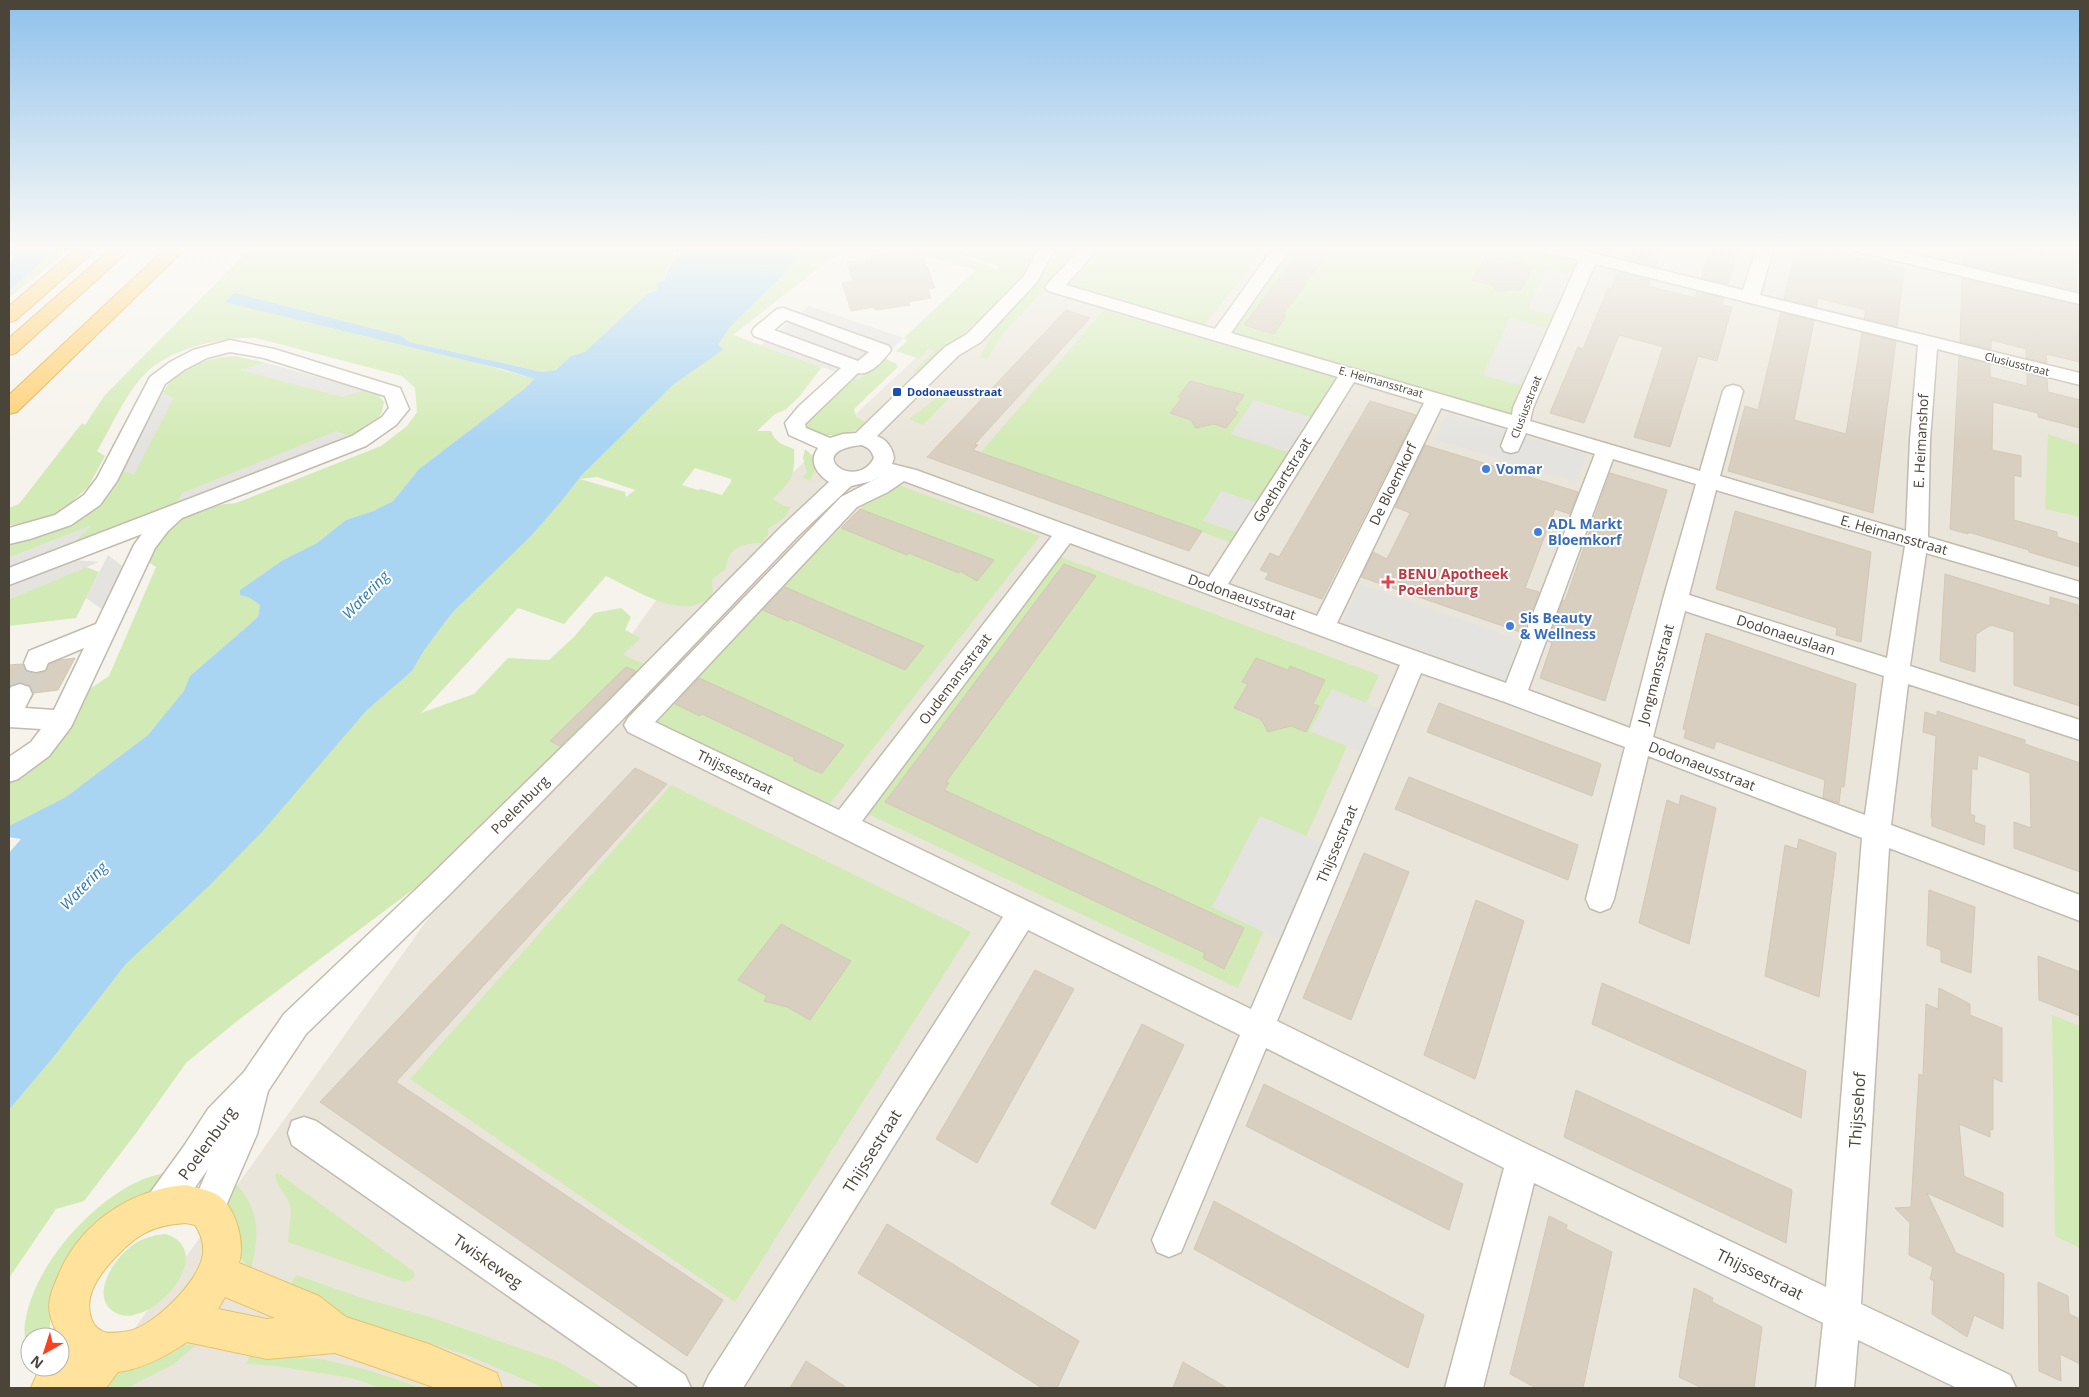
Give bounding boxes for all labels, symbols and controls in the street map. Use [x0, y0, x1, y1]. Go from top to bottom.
street label: Clusiusstraat [1983, 348, 2051, 379]
street label: E. Heimansstraat [1337, 362, 1425, 401]
street label: Clusiusstraat [1507, 373, 1544, 440]
place label: Dodonaeusstraat [907, 384, 1002, 399]
marker: Dodonaeusstraat [891, 386, 903, 398]
street label: E. Heimanshof [1909, 392, 1933, 489]
street label: Goethartstraat [1248, 434, 1315, 526]
street label: De Bloemkorf [1364, 438, 1421, 528]
place label: Vomar [1496, 459, 1543, 478]
marker: Vomar [1480, 463, 1492, 475]
street label: E. Heimansstraat [1838, 510, 1950, 559]
place label: ADL Markt Bloemkorf [1548, 514, 1623, 549]
marker: ADL Markt Bloemkorf [1532, 526, 1544, 538]
place label: BENU Apotheek Poelenburg [1398, 564, 1509, 599]
water label: Watering [337, 565, 394, 623]
street label: Dodonaeusstraat [1186, 569, 1299, 624]
marker: BENU Apotheek Poelenburg [1382, 576, 1394, 588]
place label: Sis Beauty & Wellness [1520, 608, 1596, 643]
street label: Dodonaeuslaan [1734, 610, 1838, 659]
marker: Sis Beauty & Wellness [1504, 620, 1516, 632]
street label: Jongmansstraat [1633, 622, 1678, 728]
street label: Oudemansstraat [914, 629, 995, 728]
street label: Dodonaeusstraat [1646, 736, 1758, 795]
street label: Thijssestraat [694, 745, 776, 798]
street label: Poelenburg [486, 771, 553, 838]
street label: Thijssestraat [1312, 802, 1361, 885]
water label: Watering [55, 856, 112, 914]
street label: Thijssehof [1843, 1070, 1871, 1149]
street label: Poelenburg [173, 1102, 241, 1184]
street label: Thijssestraat [838, 1105, 906, 1197]
street label: Twiskeweg [449, 1229, 527, 1293]
street label: Thijssestraat [1713, 1243, 1807, 1305]
north arrow [20, 1327, 70, 1377]
text: N [26, 1352, 47, 1373]

